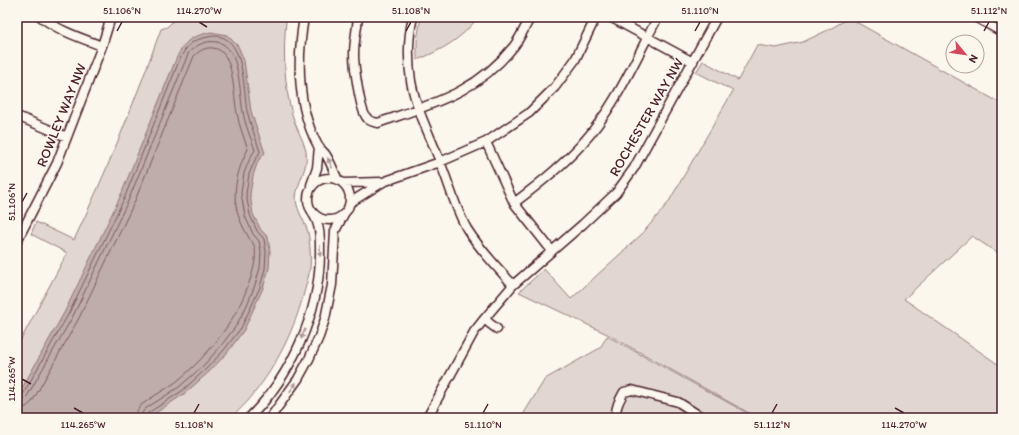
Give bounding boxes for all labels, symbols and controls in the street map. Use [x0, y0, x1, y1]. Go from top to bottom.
text: 51.106°N [103, 4, 141, 17]
text: 114.270°W [176, 4, 222, 17]
text: 51.108°N [392, 4, 430, 17]
text: 51.110°N [681, 4, 719, 17]
text: 51.112°N [971, 4, 1008, 17]
north arrow [945, 34, 985, 74]
text: N [966, 52, 981, 65]
street label: ROCHESTER WAY NW [606, 55, 687, 179]
street label: ROWLEY WAY NW [33, 61, 90, 169]
one-way arrow [327, 157, 333, 168]
text: 51.106°N [5, 183, 18, 221]
one-way arrow [317, 245, 323, 258]
one-way arrow [300, 329, 306, 340]
text: 114.265°W [5, 356, 18, 402]
one-way arrow [289, 381, 297, 392]
text: 114.265°W [60, 418, 106, 431]
text: 51.108°N [175, 418, 213, 431]
text: 51.110°N [464, 418, 502, 431]
text: 51.112°N [754, 418, 791, 431]
text: 114.270°W [881, 418, 927, 431]

